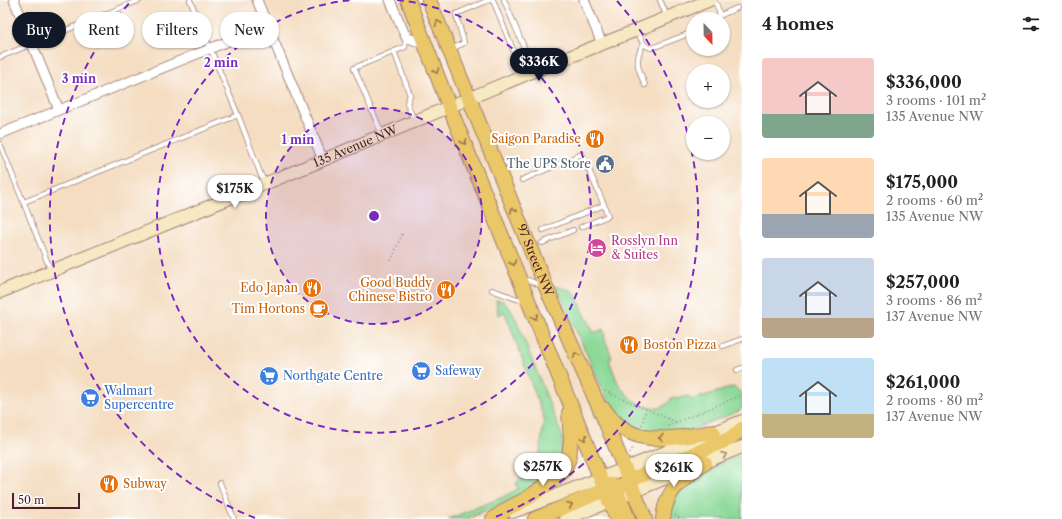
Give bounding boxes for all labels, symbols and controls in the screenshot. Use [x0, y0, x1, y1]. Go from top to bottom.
chip: Buy [12, 12, 66, 48]
chip: Rent [74, 12, 134, 48]
chip: Filters [142, 12, 212, 48]
chip: New [220, 12, 279, 48]
north arrow [686, 12, 730, 56]
map controls [686, 12, 730, 160]
icon: filters [1020, 13, 1042, 35]
text: 4 homes [762, 14, 834, 34]
one-way arrow [434, 20, 442, 27]
pin: $336K [511, 48, 567, 82]
text: $336K [519, 53, 559, 69]
text: 2 min [204, 55, 239, 70]
button: + [686, 64, 730, 108]
one-way arrow [431, 68, 439, 75]
text: 3 min [62, 71, 97, 86]
text: $336,000 [886, 72, 962, 92]
icon: home [794, 74, 842, 122]
text: 3 rooms · 101 m² [886, 92, 986, 108]
text: 135 Avenue NW [886, 108, 983, 124]
button: − [686, 116, 730, 160]
street label: 135 Avenue NW [311, 121, 400, 170]
restaurant icon: Saigon Paradise [584, 128, 606, 150]
place label: Saigon Paradise [491, 131, 581, 146]
text: 1 min [282, 132, 315, 147]
one-way arrow [459, 139, 467, 146]
public building icon: The UPS Store [594, 153, 616, 175]
place label: The UPS Store [507, 156, 591, 171]
text: $175,000 [886, 172, 958, 192]
icon: home [794, 174, 842, 222]
pin: $175K [207, 175, 263, 209]
text: $175K [216, 180, 254, 196]
text: 2 rooms · 60 m² [886, 192, 983, 208]
one-way arrow [510, 206, 518, 213]
text: 135 Avenue NW [886, 208, 983, 224]
centre of rings [367, 209, 381, 223]
street label: 97 Street NW [514, 222, 557, 299]
place label: Rosslyn Inn & Suites [611, 233, 678, 262]
hotel icon: Rosslyn Inn & Suites [586, 237, 608, 259]
one-way arrow [508, 259, 516, 266]
text: $257,000 [886, 272, 960, 292]
icon: home [794, 274, 842, 322]
place label: Good Buddy Chinese Bistro [349, 275, 432, 304]
restaurant icon: Edo Japan [301, 277, 323, 299]
restaurant icon: Good Buddy Chinese Bistro [435, 279, 457, 301]
place label: Edo Japan [240, 280, 298, 295]
text: 3 rooms · 86 m² [886, 292, 982, 308]
cafe icon: Tim Hortons [308, 298, 330, 320]
place label: Tim Hortons [231, 301, 305, 316]
text: 137 Avenue NW [886, 308, 983, 324]
one-way arrow [530, 314, 538, 321]
restaurant icon: Boston Pizza [618, 334, 640, 356]
place label: Boston Pizza [643, 337, 717, 352]
one-way arrow [572, 351, 580, 358]
supermarket icon: Safeway [410, 360, 432, 382]
place label: Safeway [435, 363, 482, 378]
supermarket icon: Northgate Centre [258, 365, 280, 387]
place label: Northgate Centre [283, 368, 383, 383]
text: $261,000 [886, 372, 960, 392]
icon: home [794, 374, 842, 422]
place label: Walmart Supercentre [103, 383, 174, 412]
supermarket icon: Walmart Supercentre [79, 387, 101, 409]
text: 2 rooms · 80 m² [886, 392, 983, 408]
text: 137 Avenue NW [886, 408, 983, 424]
one-way arrow [658, 434, 664, 443]
one-way arrow [579, 435, 587, 442]
one-way arrow [720, 451, 727, 459]
pin: $257K [515, 453, 571, 487]
pin: $261K [646, 454, 702, 488]
text: $257K [523, 458, 563, 474]
text: $261K [655, 459, 693, 475]
restaurant icon: Subway [98, 473, 120, 495]
place label: Subway [123, 476, 167, 491]
scale bar [12, 491, 80, 510]
text: 50 m [18, 493, 44, 507]
one-way arrow [567, 501, 574, 509]

